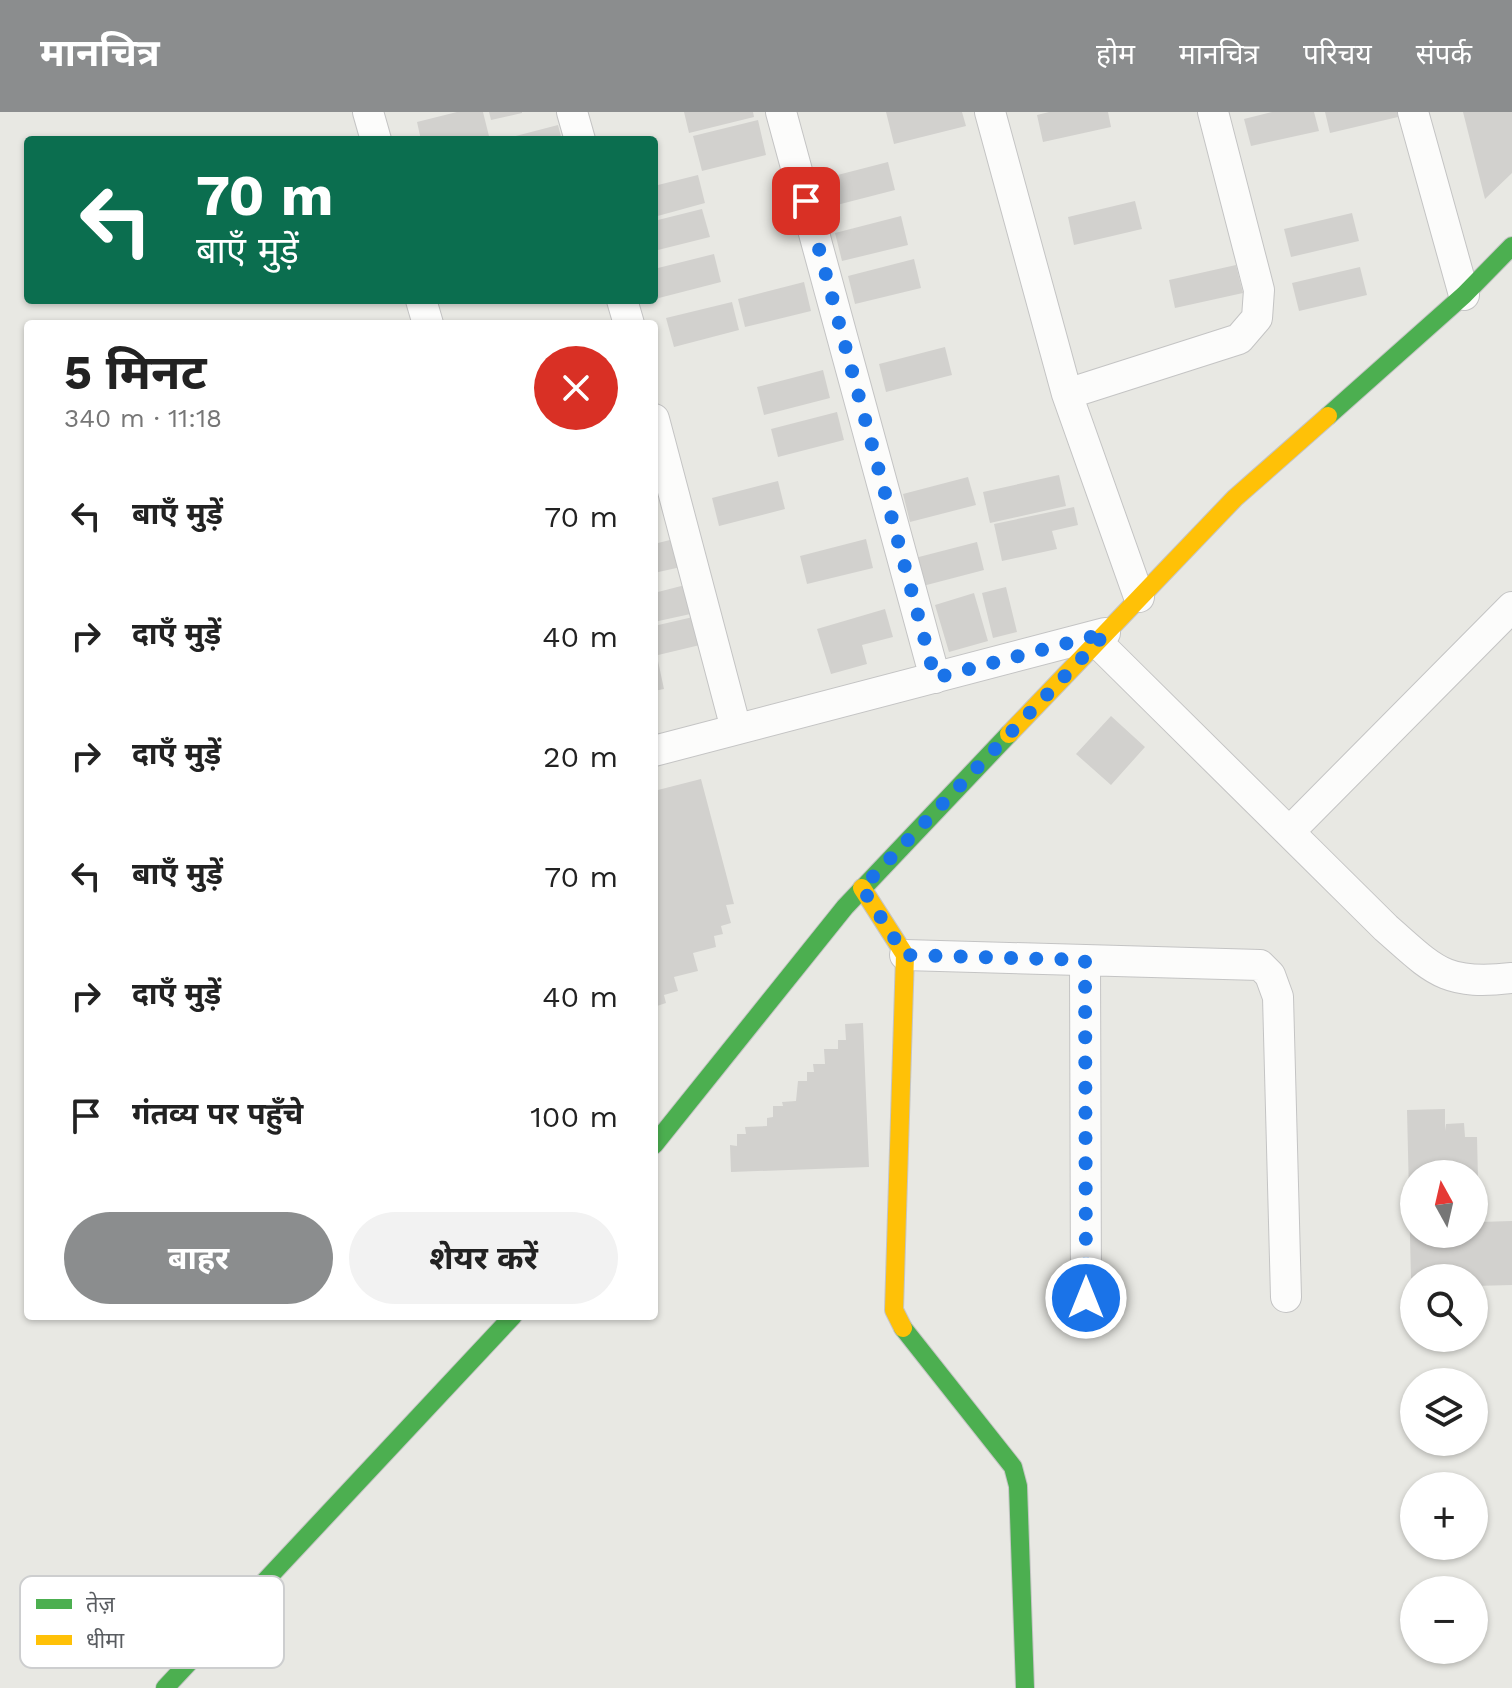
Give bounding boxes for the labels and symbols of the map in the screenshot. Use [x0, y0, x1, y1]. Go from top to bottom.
pin [772, 167, 840, 235]
north arrow [1400, 1160, 1488, 1248]
position arrow [1044, 1256, 1128, 1340]
legend [20, 1576, 284, 1668]
text: तेज़ [86, 1591, 116, 1617]
text: धीमा [86, 1628, 124, 1653]

